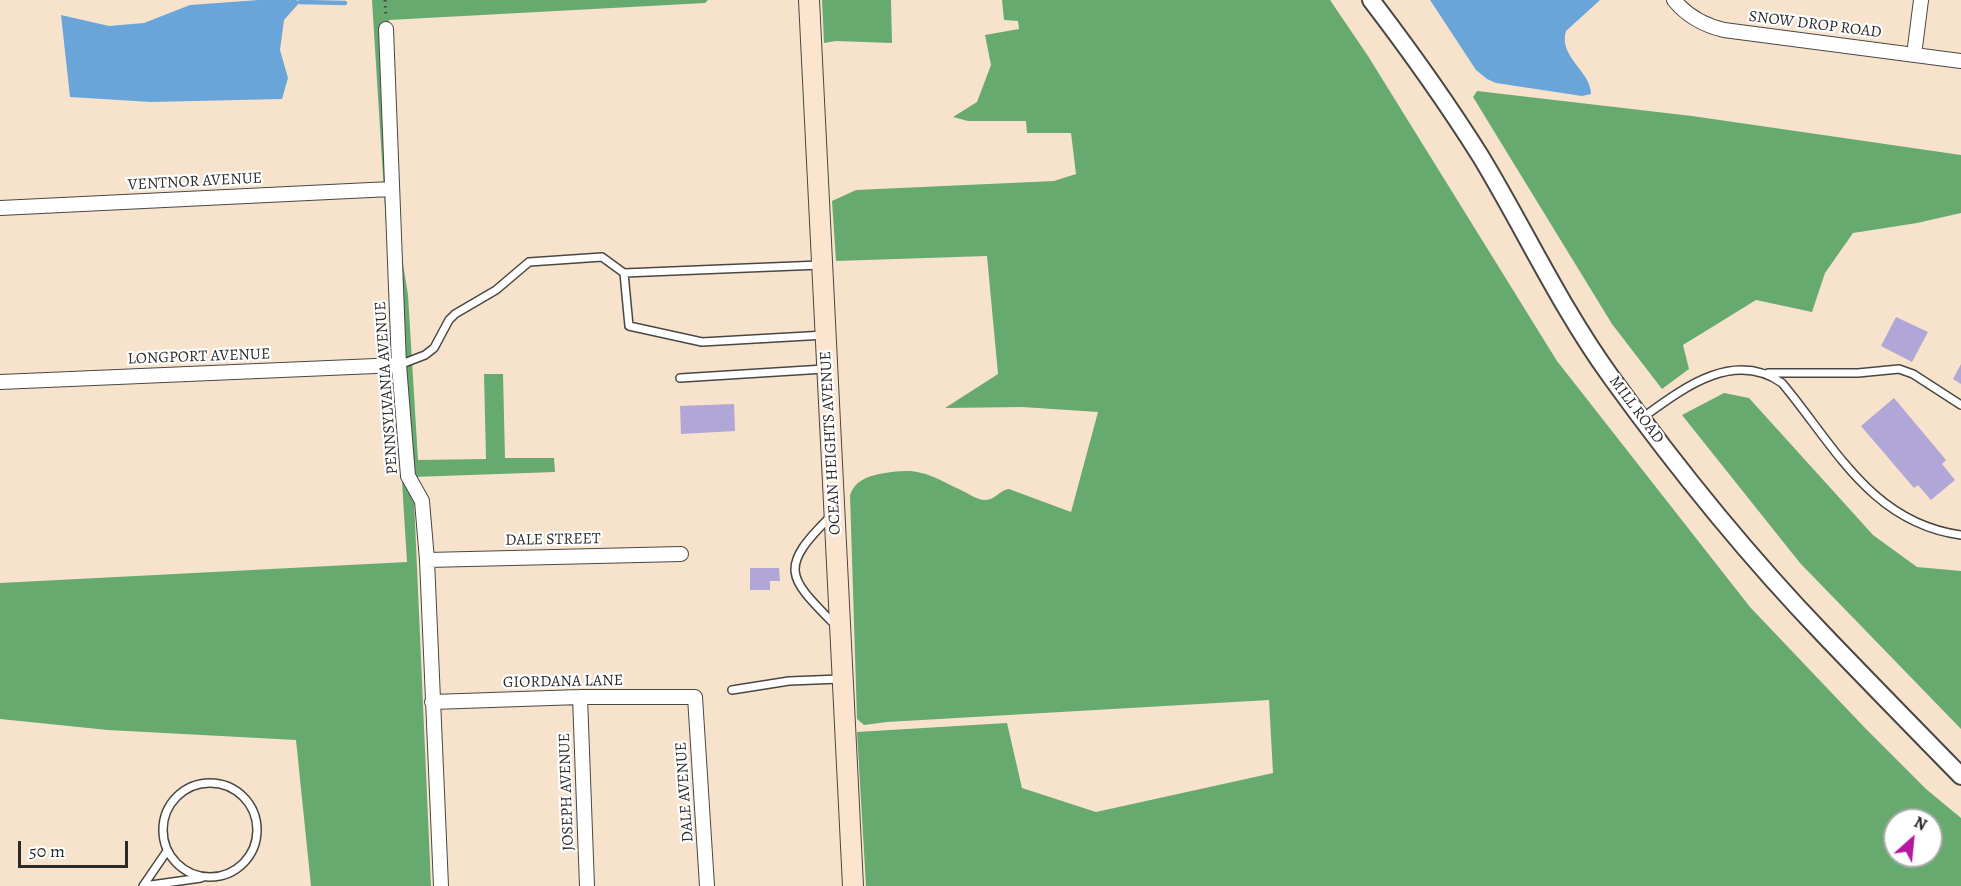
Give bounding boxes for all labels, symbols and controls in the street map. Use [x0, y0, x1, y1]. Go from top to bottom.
street label: SNOW DROP ROAD [1747, 7, 1883, 43]
street label: VENTNOR AVENUE [127, 169, 263, 195]
street label: PENNSYLVANIA AVENUE [371, 301, 403, 475]
street label: LONGPORT AVENUE [127, 345, 271, 369]
street label: OCEAN HEIGHTS AVENUE [817, 350, 845, 536]
street label: MILL ROAD [1604, 372, 1668, 448]
street label: DALE STREET [505, 530, 601, 550]
street label: GIORDANA LANE [503, 671, 623, 693]
street label: JOSEPH AVENUE [555, 733, 579, 851]
street label: DALE AVENUE [672, 741, 698, 843]
north arrow [1883, 808, 1943, 868]
text: N [1910, 811, 1930, 836]
scale bar [21, 829, 130, 867]
text: 50 m [29, 839, 65, 863]

